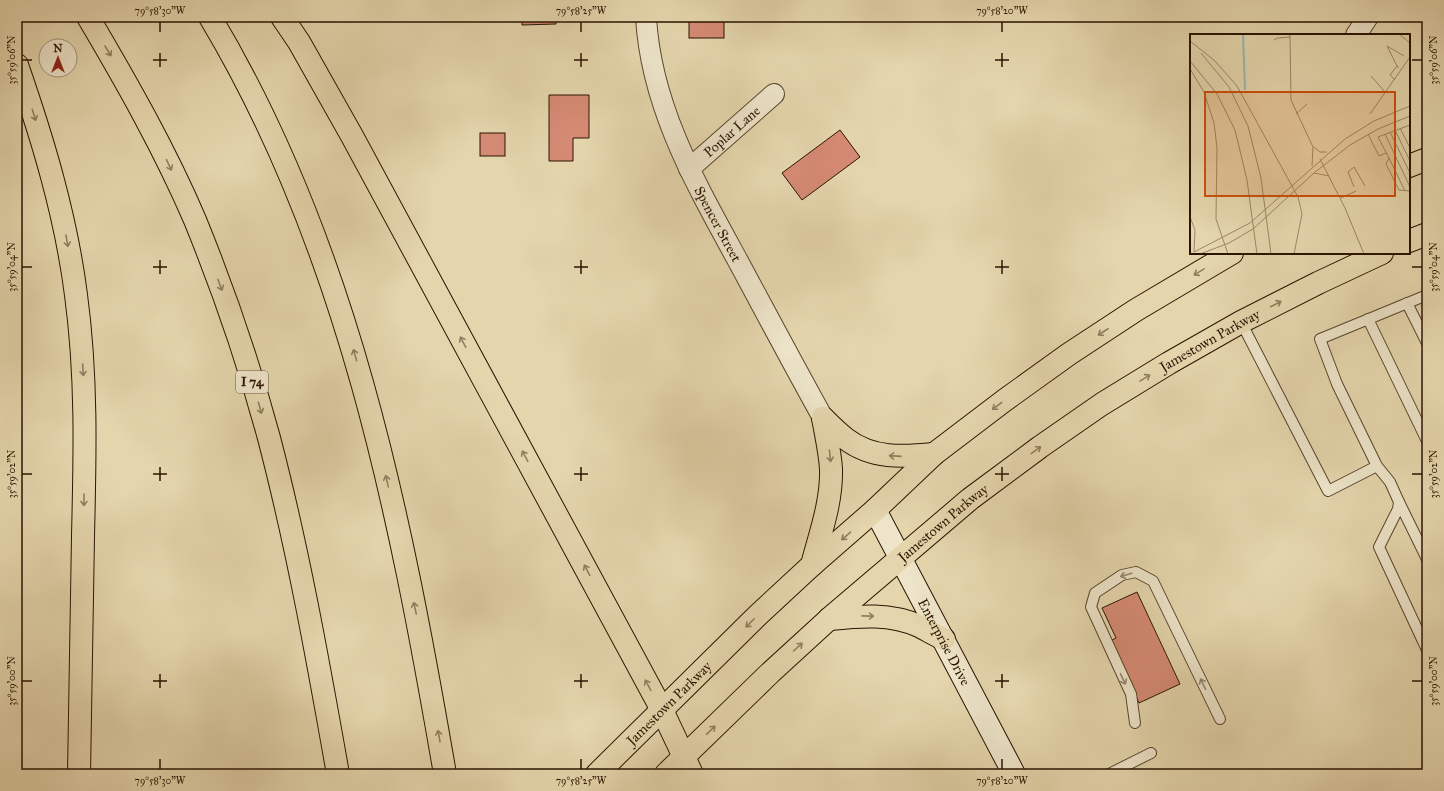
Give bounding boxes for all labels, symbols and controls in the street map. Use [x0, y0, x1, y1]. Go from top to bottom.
text: 79°58'30"W [135, 5, 186, 17]
text: 79°58'25"W [556, 5, 607, 17]
text: 79°58'20"W [976, 5, 1028, 17]
inset map [1190, 34, 1410, 254]
text: 35°59'06"N [6, 35, 18, 84]
text: 35°59'06"N [1428, 35, 1440, 84]
north arrow [38, 38, 78, 78]
text: N [53, 42, 63, 55]
one-way arrow [104, 45, 112, 57]
street label: Poplar Lane [700, 102, 764, 161]
one-way arrow [31, 109, 38, 122]
one-way arrow [166, 159, 173, 171]
street label: Spencer Street [691, 183, 745, 265]
one-way arrow [63, 234, 71, 247]
text: 35°59'04"N [6, 242, 18, 292]
text: 35°59'04"N [1428, 242, 1440, 292]
one-way arrow [1193, 269, 1205, 277]
one-way arrow [217, 278, 224, 290]
one-way arrow [1270, 300, 1282, 307]
street label: Jamestown Parkway [1155, 305, 1263, 377]
one-way arrow [1098, 328, 1109, 336]
one-way arrow [459, 336, 466, 348]
one-way arrow [350, 349, 358, 362]
one-way arrow [79, 363, 87, 376]
road number: I 74 [236, 371, 268, 393]
one-way arrow [1139, 374, 1150, 382]
one-way arrow [257, 402, 264, 415]
one-way arrow [991, 402, 1002, 411]
one-way arrow [1031, 446, 1042, 454]
text: 35°59'02"N [6, 449, 18, 498]
one-way arrow [826, 449, 833, 462]
text: 35°59'02"N [1428, 449, 1440, 498]
one-way arrow [521, 450, 528, 462]
one-way arrow [889, 452, 902, 459]
one-way arrow [383, 475, 391, 488]
street label: Jamestown Parkway [893, 480, 992, 567]
one-way arrow [80, 493, 88, 506]
one-way arrow [841, 531, 851, 540]
one-way arrow [582, 565, 590, 577]
one-way arrow [1120, 572, 1133, 579]
street label: Enterprise Drive [915, 595, 974, 688]
one-way arrow [411, 602, 419, 615]
one-way arrow [861, 612, 874, 620]
one-way arrow [745, 618, 755, 628]
one-way arrow [793, 643, 803, 652]
text: 35°59'00"N [6, 656, 18, 706]
text: 35°59'00"N [1428, 656, 1440, 706]
street label: Jamestown Parkway [621, 657, 715, 751]
one-way arrow [1120, 672, 1127, 684]
one-way arrow [644, 679, 652, 691]
one-way arrow [1199, 679, 1206, 691]
one-way arrow [706, 725, 716, 735]
one-way arrow [434, 729, 442, 742]
text: 79°58'30"W [135, 775, 186, 787]
text: 79°58'25"W [556, 775, 607, 787]
text: 79°58'20"W [976, 775, 1028, 787]

